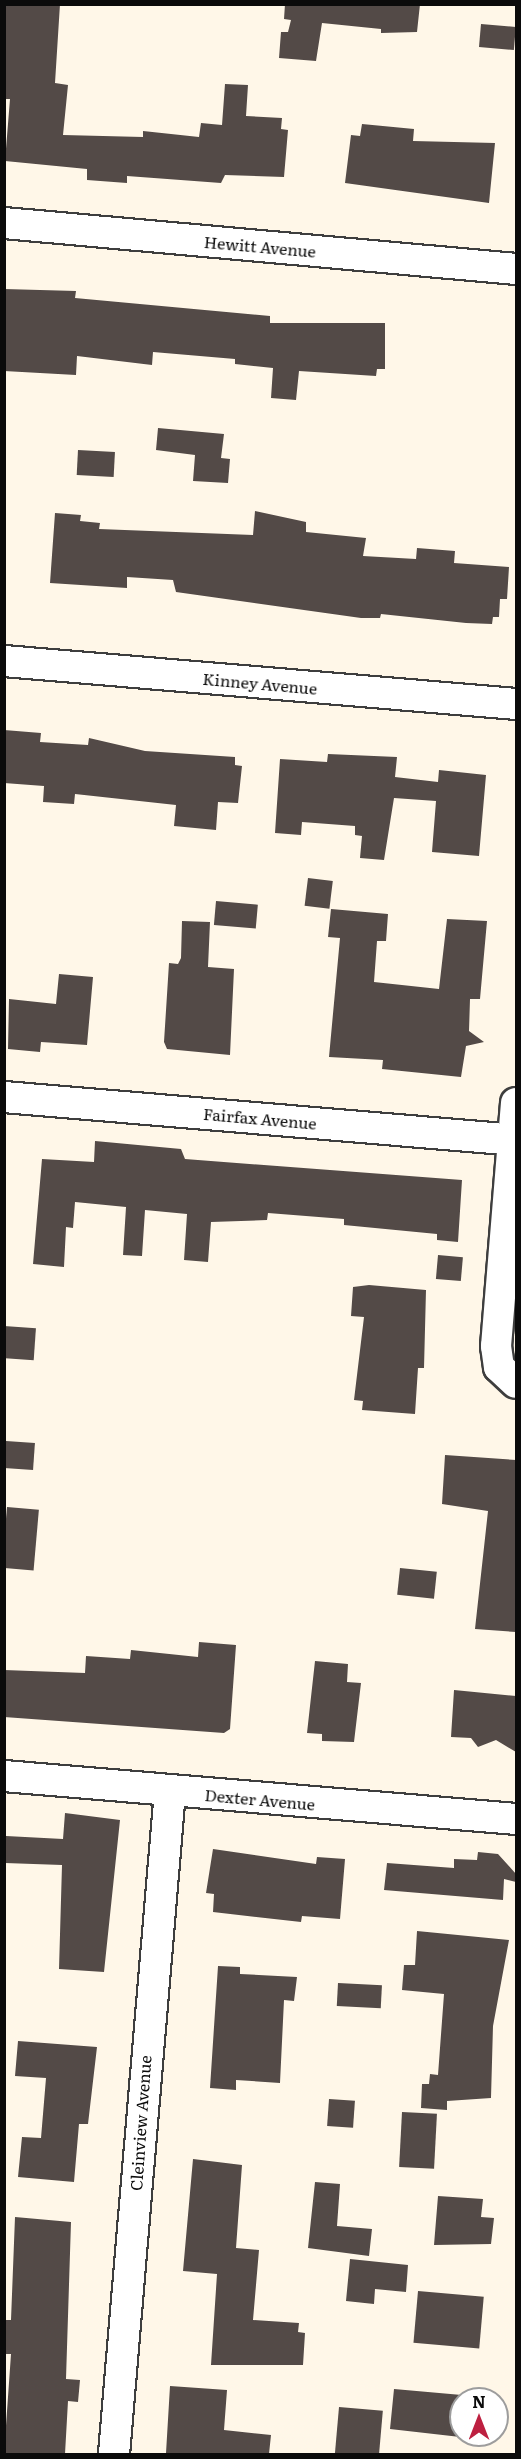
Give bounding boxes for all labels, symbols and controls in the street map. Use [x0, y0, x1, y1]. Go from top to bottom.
street label: Hewitt Avenue [203, 232, 317, 260]
street label: Kinney Avenue [202, 668, 318, 698]
street label: Fairfax Avenue [202, 1103, 318, 1133]
street label: Dexter Avenue [204, 1785, 316, 1813]
street label: Cleinview Avenue [126, 2055, 154, 2191]
north arrow [449, 2387, 509, 2447]
text: N [472, 2389, 486, 2413]

